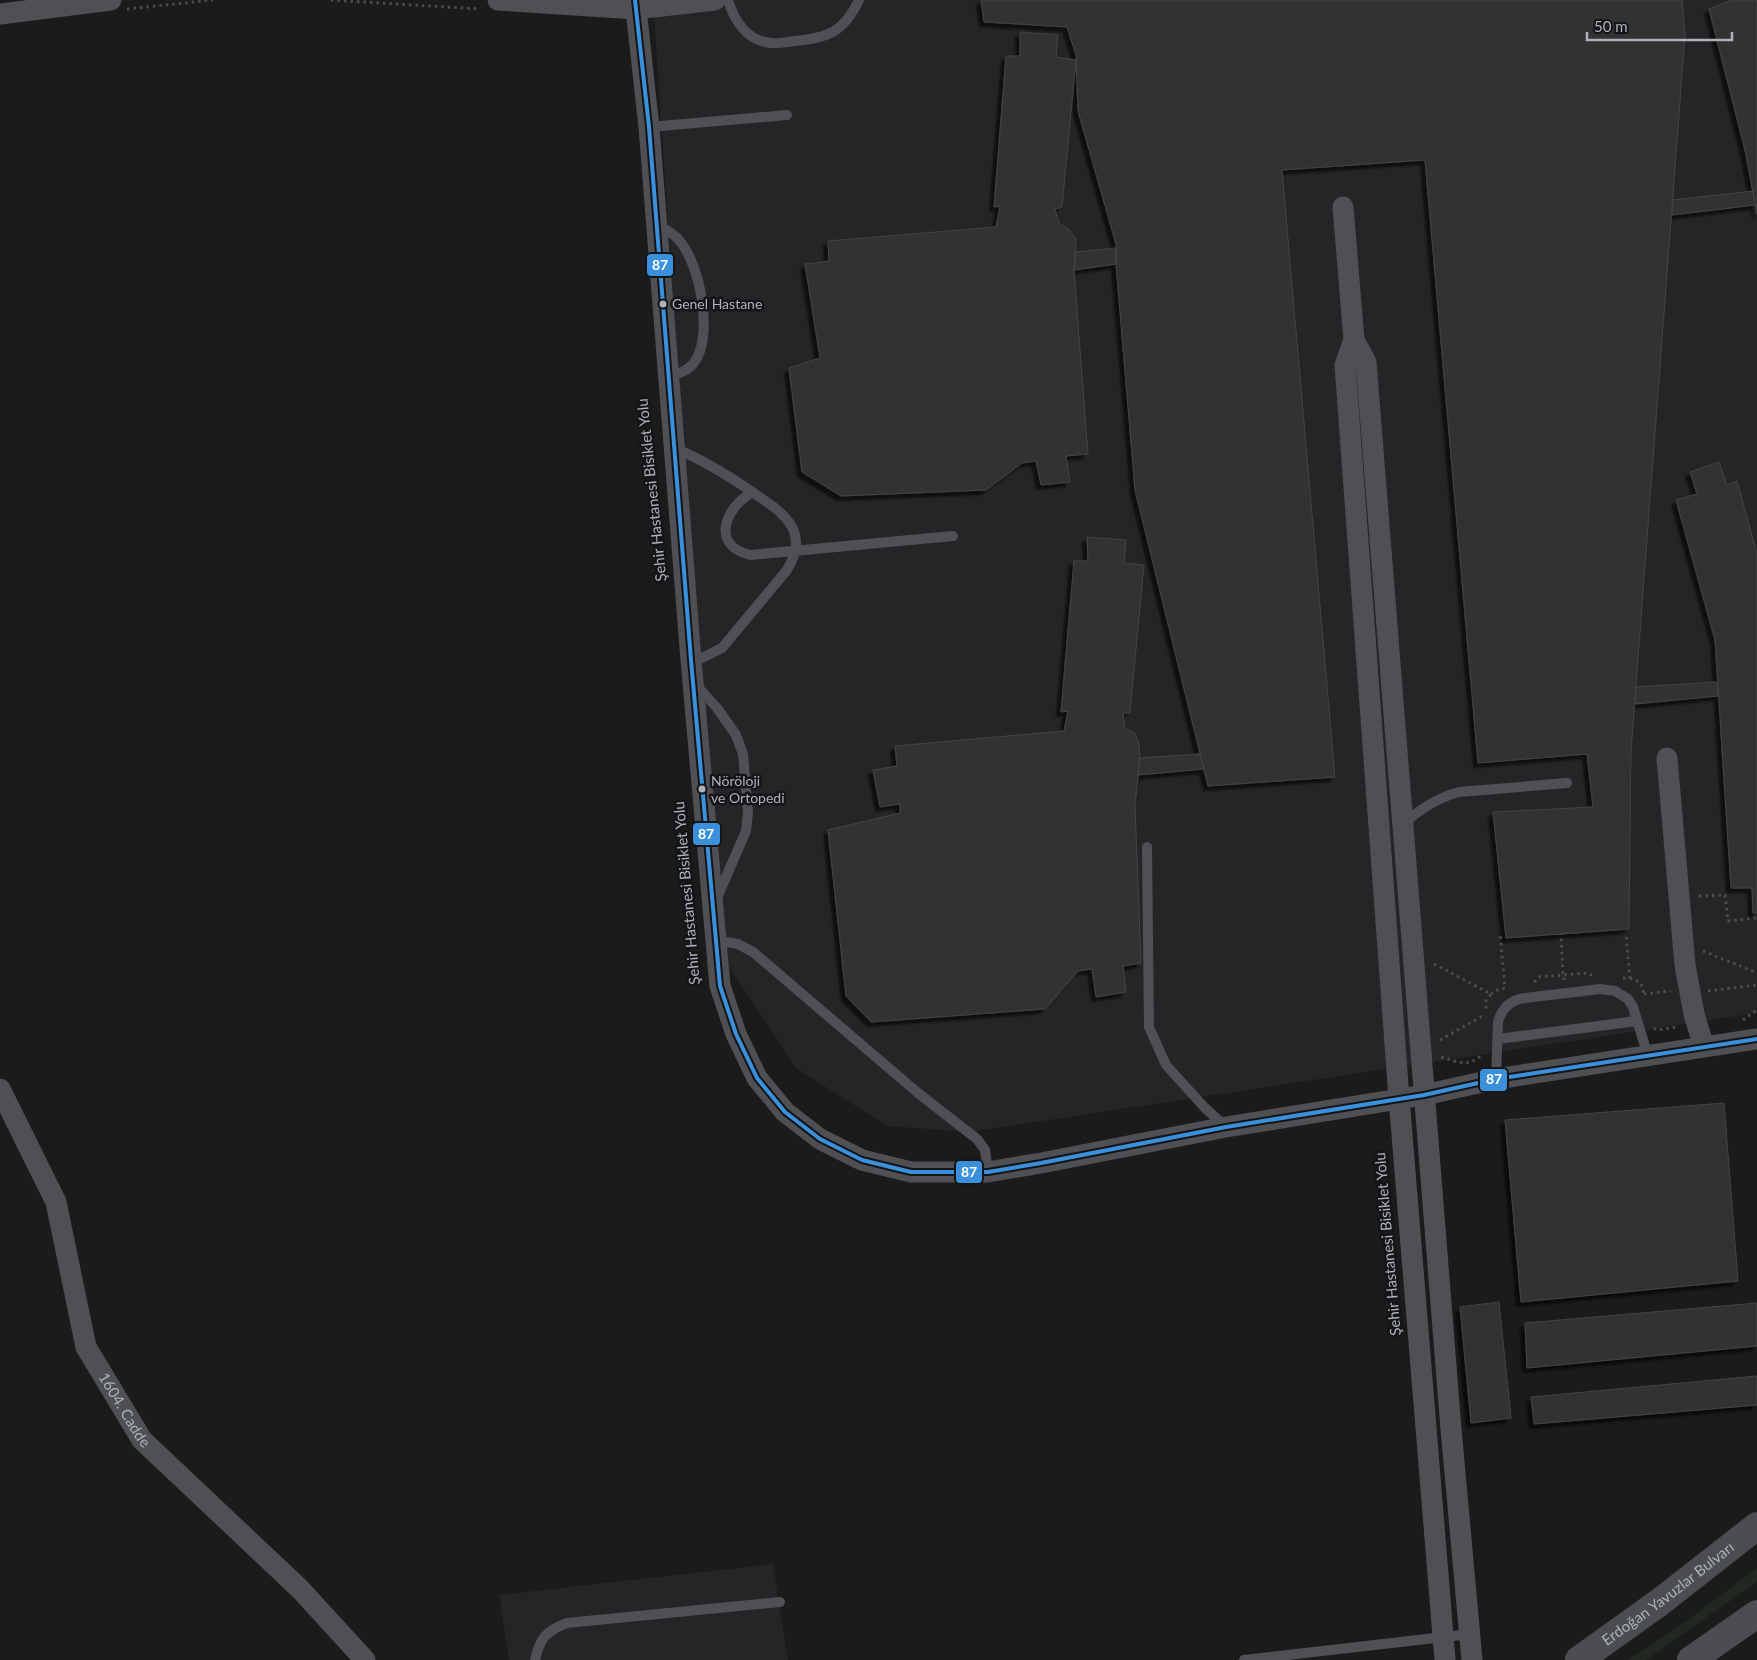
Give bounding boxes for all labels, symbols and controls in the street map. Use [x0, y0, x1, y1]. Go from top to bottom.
scale bar [1587, 10, 1732, 42]
text: 50 m [1594, 17, 1628, 35]
line badge: 87 [646, 253, 674, 277]
text: 87 [652, 256, 668, 273]
place label: Genel Hastane [672, 295, 762, 312]
marker: Genel Hastane [658, 299, 668, 309]
street label: Şehir Hastanesi Bisiklet Yolu [632, 398, 670, 583]
place label: Nöröloji ve Ortopedi [711, 772, 785, 806]
marker: Nöröloji ve Ortopedi [697, 784, 707, 794]
street label: Şehir Hastanesi Bisiklet Yolu [669, 801, 703, 986]
line badge: 87 [692, 822, 721, 846]
text: 87 [698, 825, 714, 842]
line badge: 87 [1479, 1068, 1508, 1092]
text: 87 [1486, 1070, 1502, 1087]
street label: Şehir Hastanesi Bisiklet Yolu [1370, 1152, 1404, 1337]
line badge: 87 [955, 1160, 983, 1184]
text: 87 [961, 1163, 977, 1180]
street label: 1604. Cadde [95, 1369, 154, 1451]
street label: Erdoğan Yavuzlar Bulvarı [1598, 1537, 1737, 1649]

